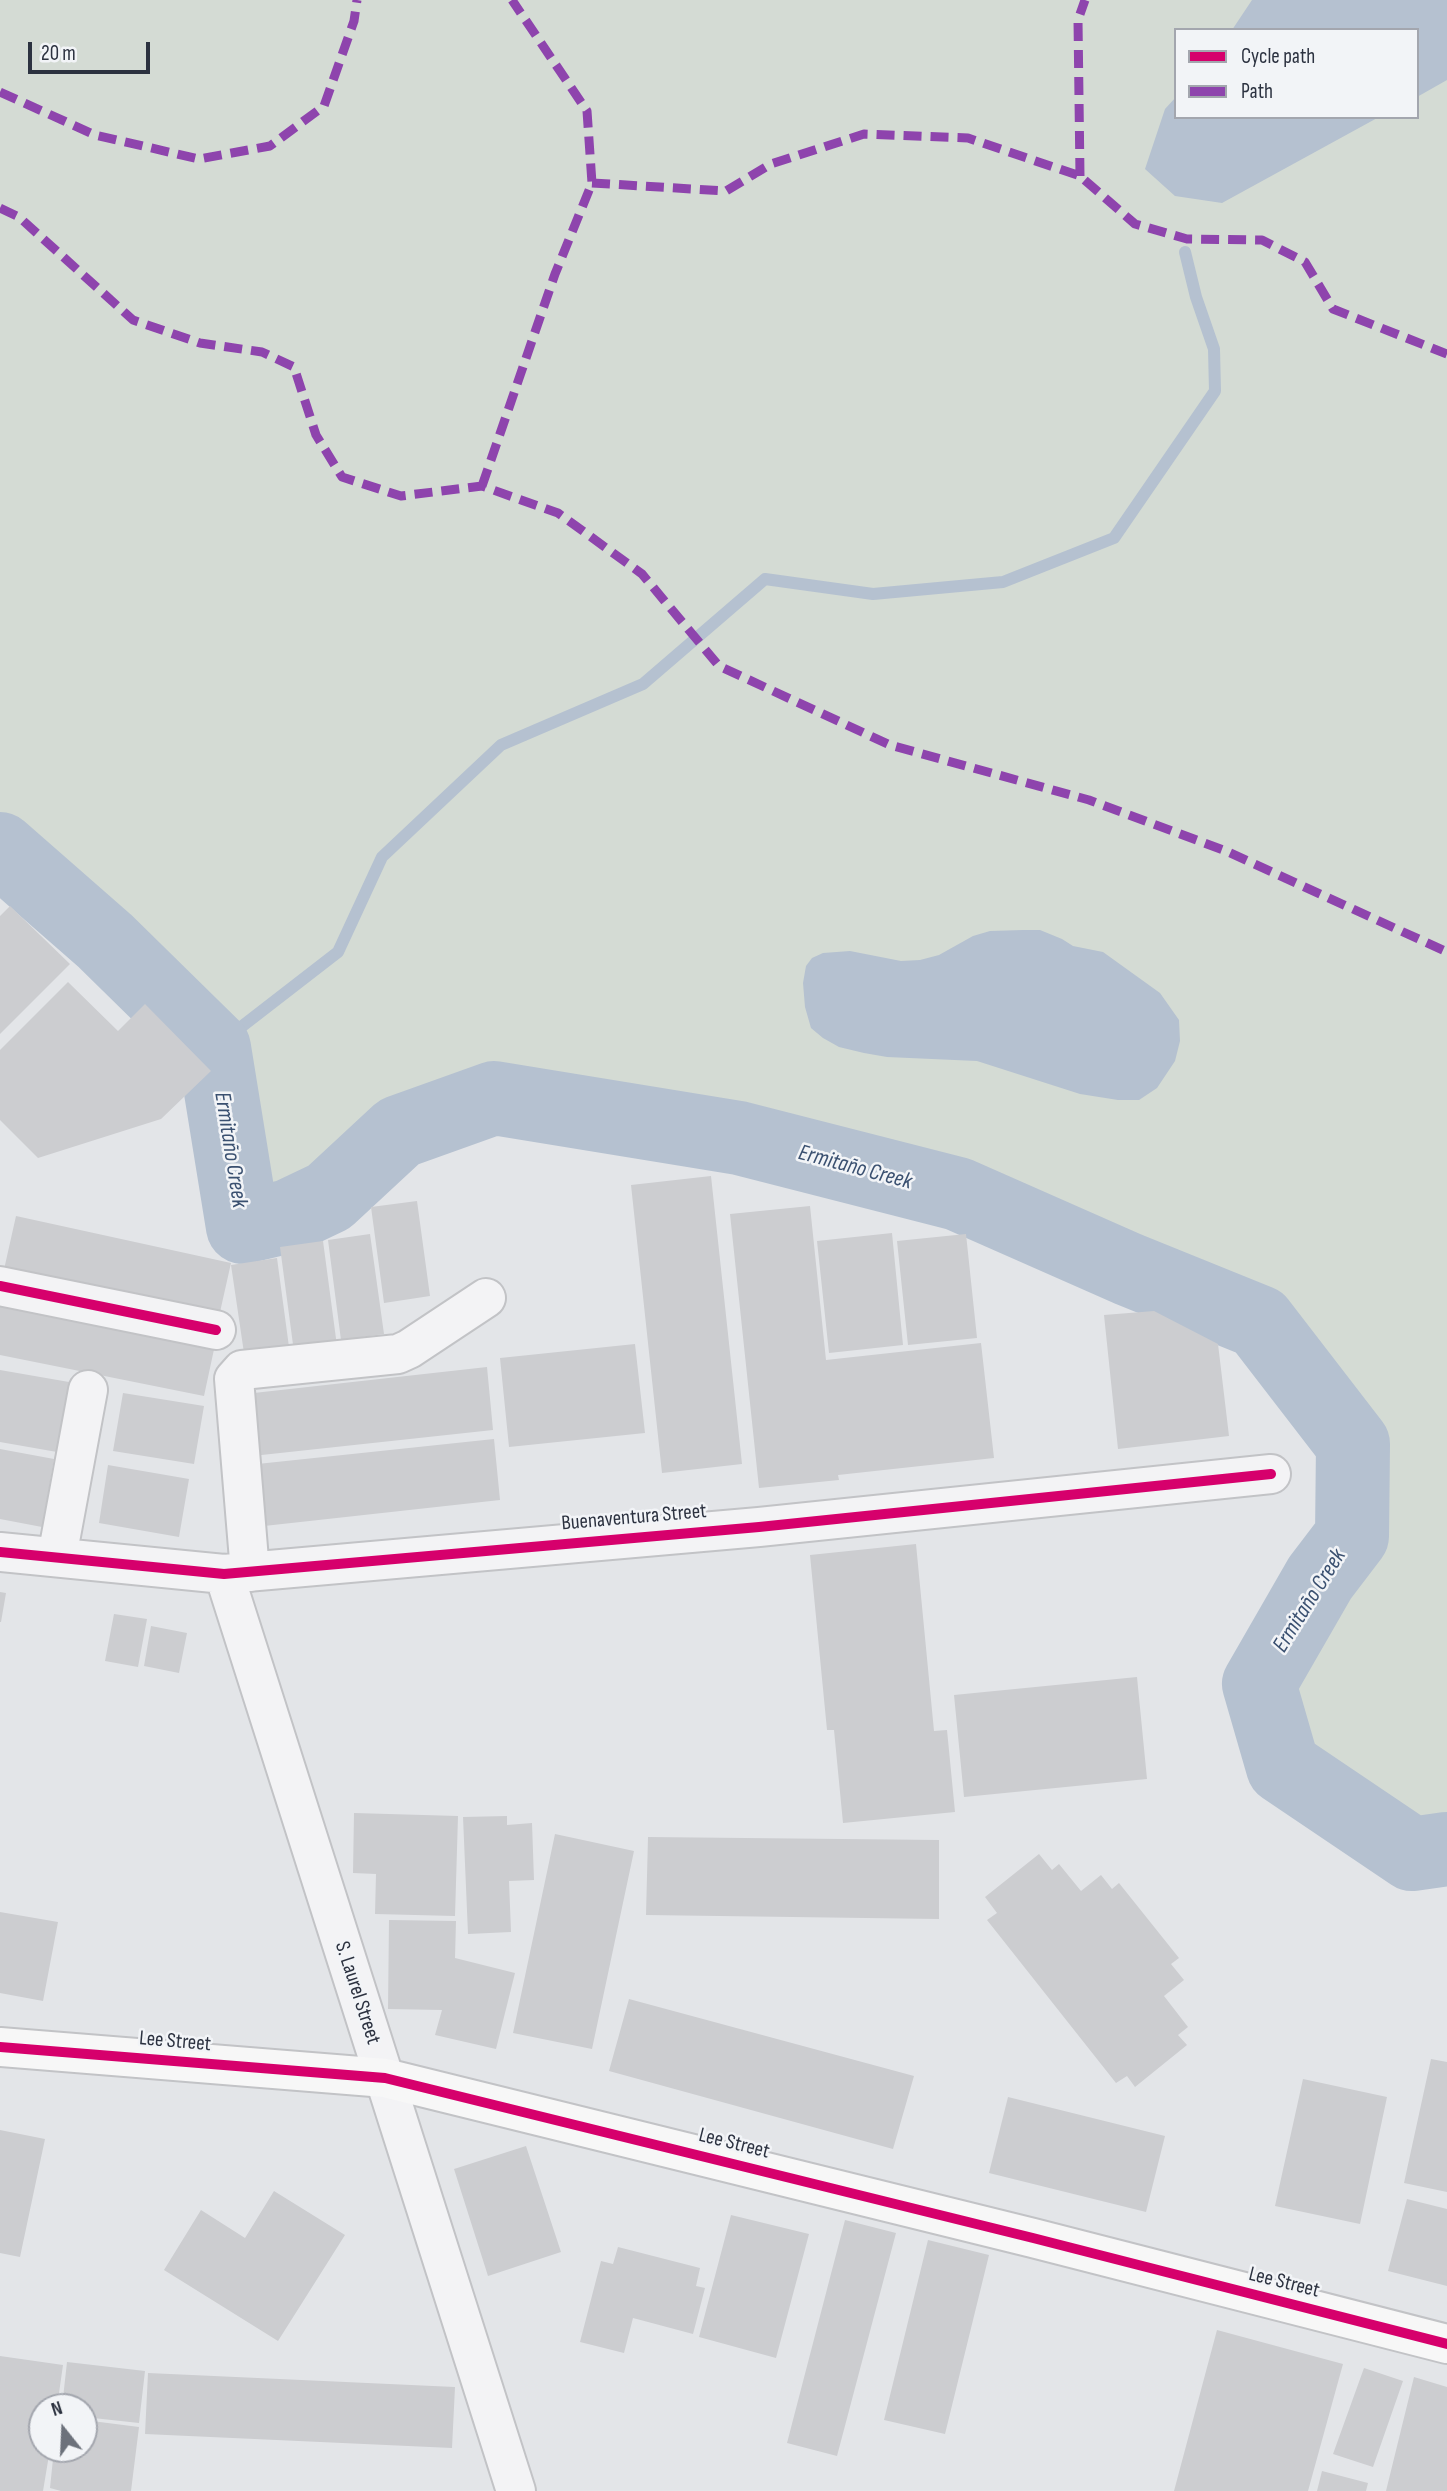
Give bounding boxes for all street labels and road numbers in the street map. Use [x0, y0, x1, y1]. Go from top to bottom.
street label: Buenaventura Street [560, 1499, 708, 1537]
street label: S. Laurel Street [329, 1938, 385, 2048]
street label: Lee Street [138, 2026, 212, 2058]
street label: Lee Street [696, 2123, 772, 2165]
street label: Lee Street [1246, 2262, 1322, 2304]

